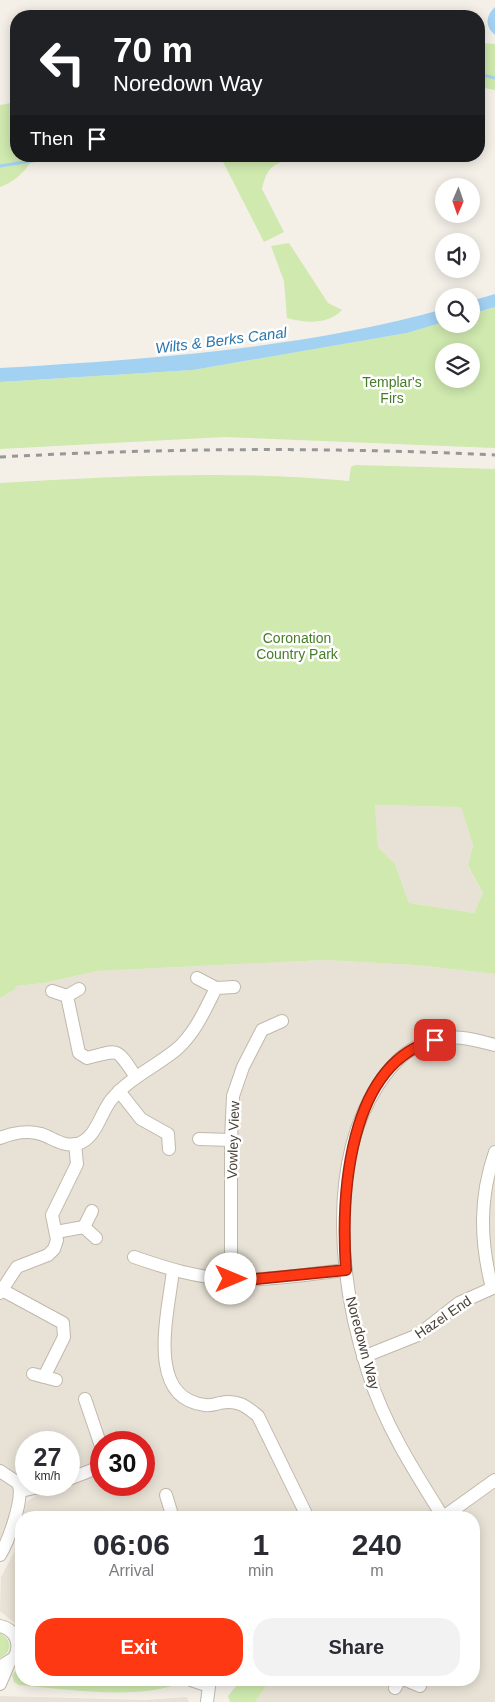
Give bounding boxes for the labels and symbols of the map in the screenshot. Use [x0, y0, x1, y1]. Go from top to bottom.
north arrow [435, 178, 480, 222]
water label: Wilts & Berks Canal [154, 323, 288, 357]
park label: Templar's Firs [362, 374, 422, 406]
park label: Coronation Country Park [256, 630, 339, 662]
pin [414, 1019, 456, 1061]
street label: Vowley View [224, 1100, 242, 1179]
position arrow [204, 1252, 256, 1304]
street label: Hazel End [412, 1292, 474, 1342]
street label: Noredown Way [343, 1295, 383, 1391]
speed limit sign: 30 [90, 1431, 155, 1496]

